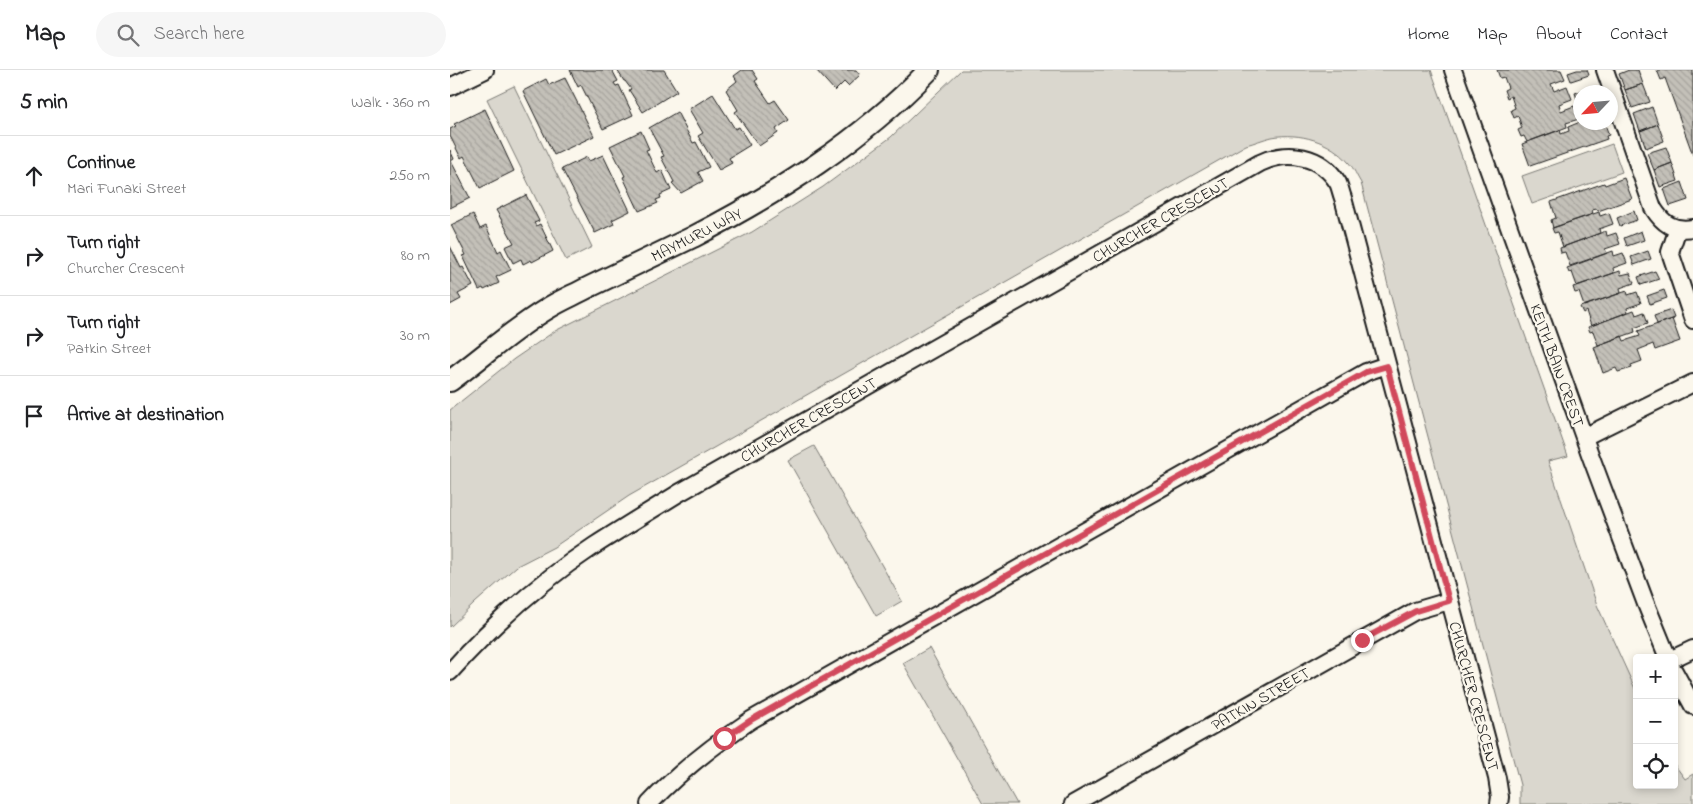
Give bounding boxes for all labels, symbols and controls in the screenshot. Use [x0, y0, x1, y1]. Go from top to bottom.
search box [96, 12, 446, 57]
text: Map [25, 17, 66, 52]
icon: search [114, 21, 142, 49]
text: Search here [154, 21, 245, 48]
text: Home [1408, 22, 1449, 48]
text: Map [1477, 22, 1508, 48]
text: About [1536, 22, 1582, 48]
text: Contact [1610, 22, 1668, 48]
north arrow [1573, 85, 1618, 130]
text: 5 min [20, 88, 68, 118]
text: Walk · 360 m [351, 91, 430, 115]
text: Continue [67, 150, 135, 177]
icon: ahead [20, 162, 48, 190]
text: 250 m [390, 164, 430, 188]
street label: CHURCHER CRESCENT [1088, 172, 1234, 270]
text: Mari Funaki Street [67, 177, 186, 201]
street label: MAYMURU WAY [647, 202, 747, 269]
text: Turn right [67, 230, 140, 257]
icon: right [20, 242, 48, 270]
text: 80 m [401, 244, 430, 268]
text: Churcher Crescent [67, 257, 185, 281]
street label: KEITH BAIN CREST [1523, 301, 1590, 431]
text: Turn right [67, 310, 140, 337]
icon: right [20, 322, 48, 350]
text: 30 m [400, 324, 430, 348]
text: Patkin Street [67, 337, 151, 361]
street label: CHURCHER CRESCENT [736, 372, 882, 470]
icon: arrive [20, 402, 48, 430]
text: Arrive at destination [67, 402, 224, 429]
street label: CHURCHER CRESCENT [1442, 619, 1505, 774]
route end [1351, 629, 1374, 652]
map controls [1633, 654, 1678, 789]
button: + [1633, 654, 1678, 699]
street label: PATKIN STREET [1207, 662, 1315, 738]
button: − [1633, 699, 1678, 744]
route start [713, 727, 736, 750]
button: locate [1633, 744, 1678, 789]

